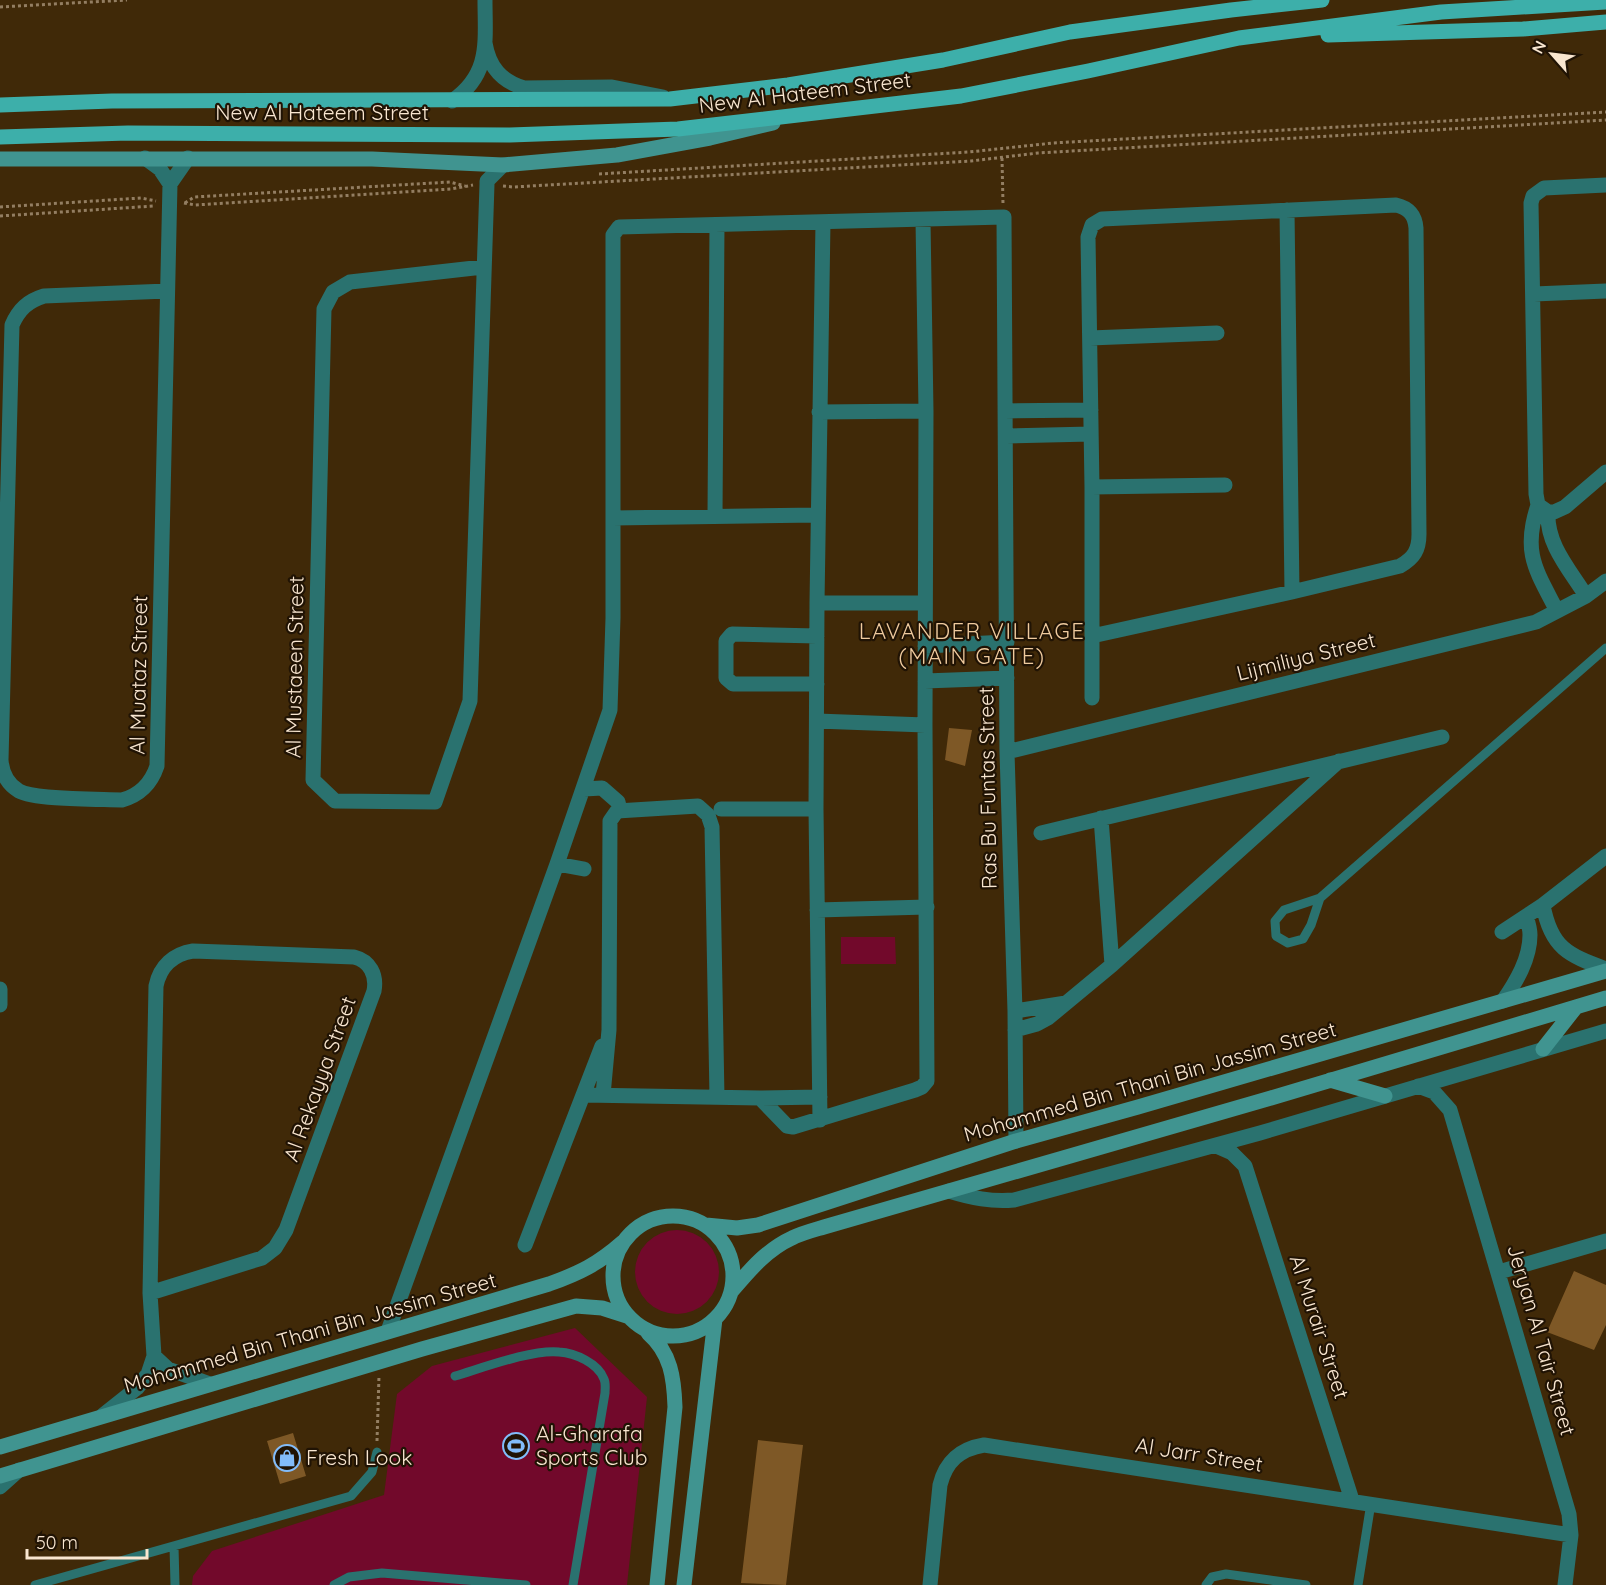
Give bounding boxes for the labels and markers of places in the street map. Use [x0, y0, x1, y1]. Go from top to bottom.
place label: Al-Gharafa Sports Club [536, 1420, 648, 1470]
sports icon: Al-Gharafa Sports Club [501, 1431, 531, 1461]
shop icon: Fresh Look [272, 1443, 302, 1473]
place label: Fresh Look [306, 1444, 412, 1470]

